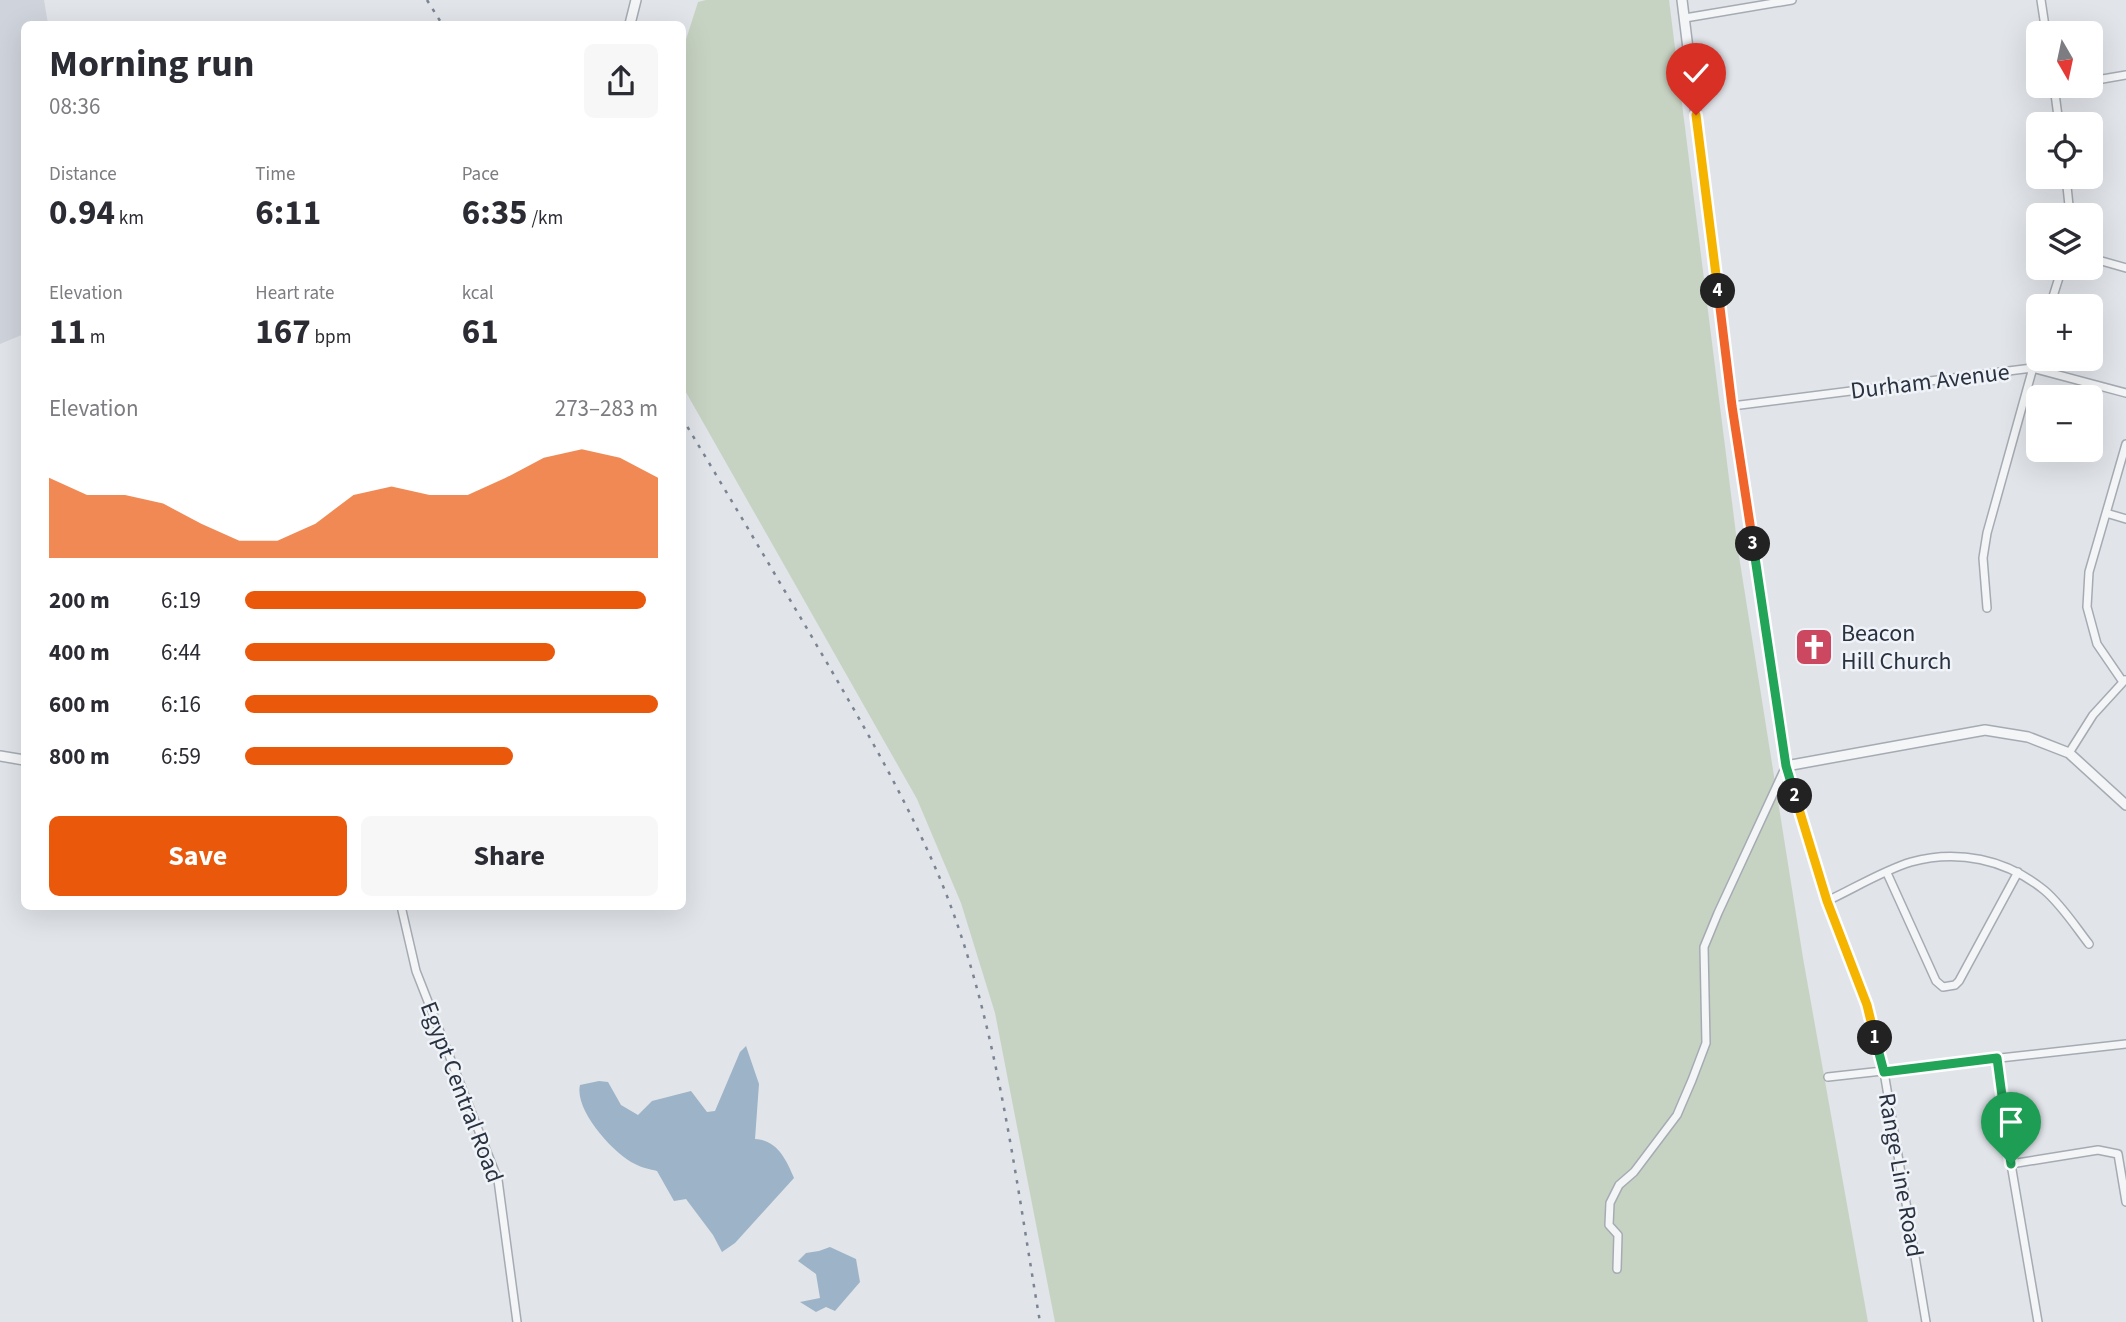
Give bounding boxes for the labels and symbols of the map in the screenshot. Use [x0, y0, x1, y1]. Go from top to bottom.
north arrow [2026, 21, 2104, 98]
pin [1666, 43, 1726, 115]
pin: 4 [1700, 274, 1736, 308]
street label: Durham Avenue [1849, 354, 2012, 409]
pin: 3 [1736, 526, 1770, 562]
place label: Beacon Hill Church [1841, 616, 1952, 679]
church icon: Beacon Hill Church [1793, 626, 1835, 668]
pin: 2 [1778, 778, 1812, 814]
street label: Egypt Central Road [411, 997, 512, 1188]
pin: 1 [1857, 1020, 1892, 1056]
street label: Range Line Road [1869, 1090, 1932, 1260]
pin [1981, 1092, 2041, 1164]

